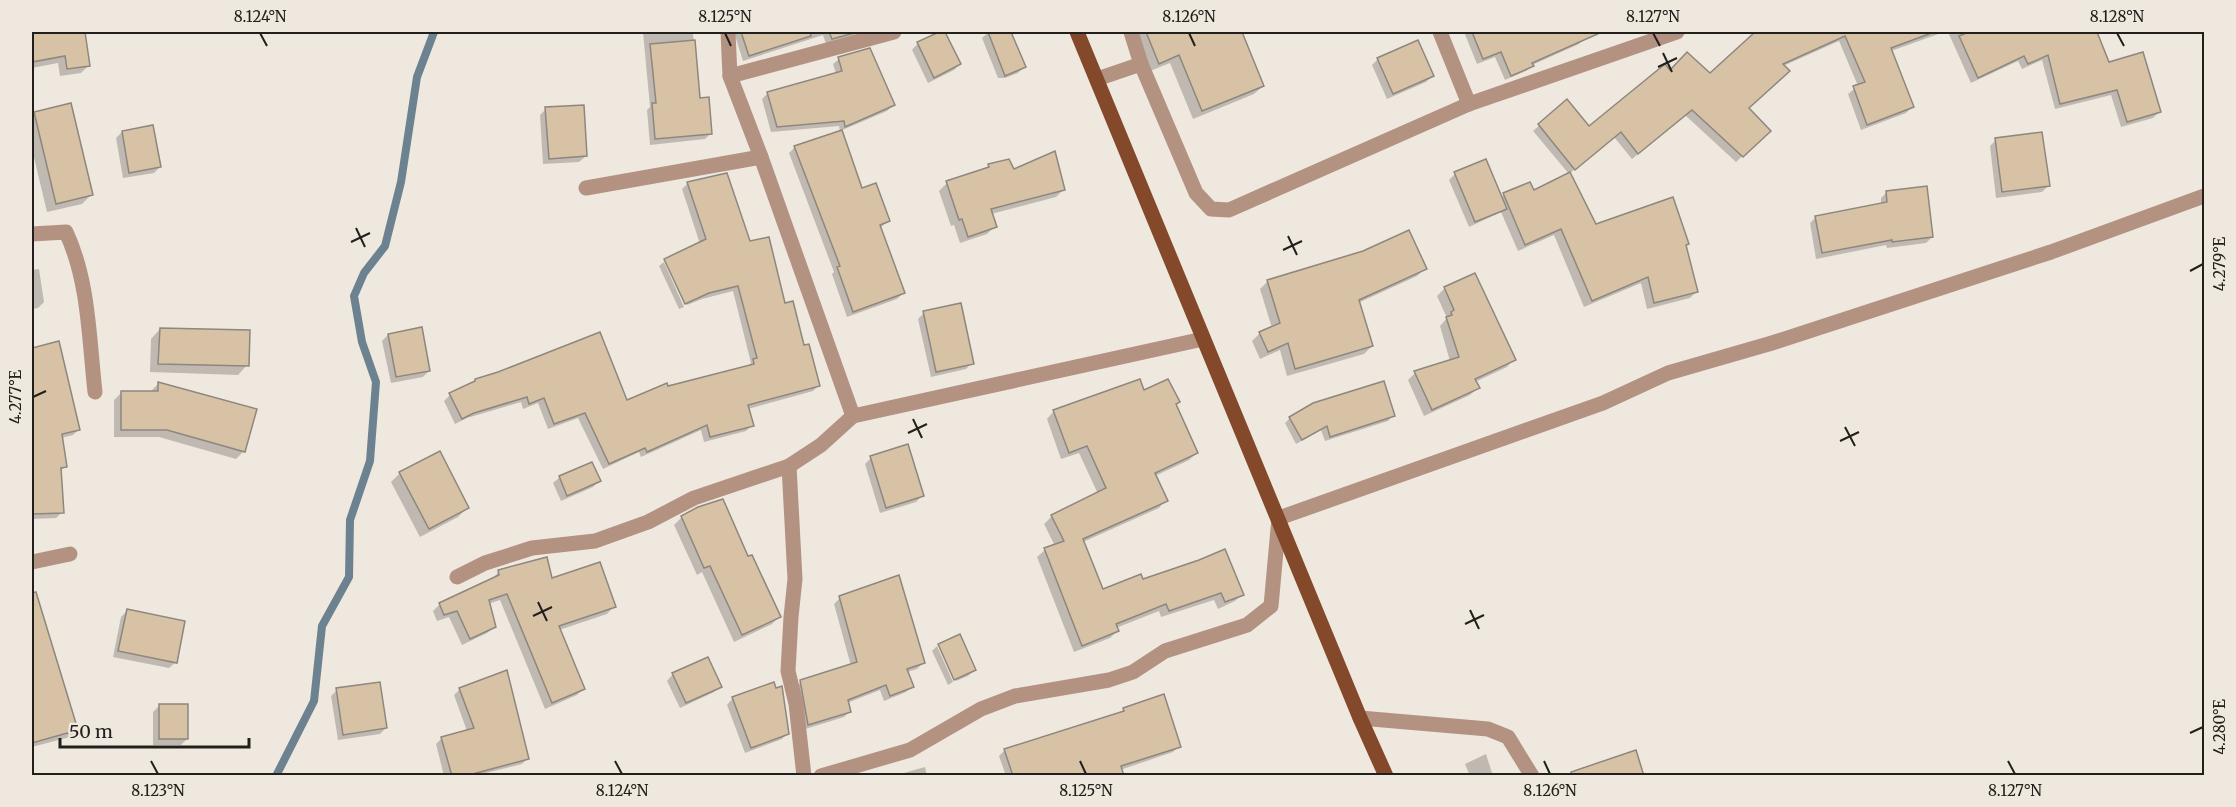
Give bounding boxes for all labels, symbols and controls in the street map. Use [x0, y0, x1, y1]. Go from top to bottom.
text: 8.124°N [234, 7, 287, 26]
text: 8.125°N [698, 7, 752, 26]
text: 8.126°N [1162, 7, 1216, 26]
text: 8.127°N [1626, 7, 1680, 26]
text: 8.128°N [2090, 7, 2145, 26]
text: 4.279°E [2210, 236, 2229, 291]
text: 4.277°E [6, 369, 25, 424]
text: 4.280°E [2210, 699, 2229, 755]
scale bar [60, 711, 249, 749]
text: 50 m [69, 720, 113, 743]
text: 8.123°N [131, 781, 185, 800]
text: 8.124°N [596, 781, 649, 800]
text: 8.125°N [1059, 781, 1113, 800]
text: 8.126°N [1523, 781, 1577, 800]
text: 8.127°N [1988, 781, 2042, 800]

